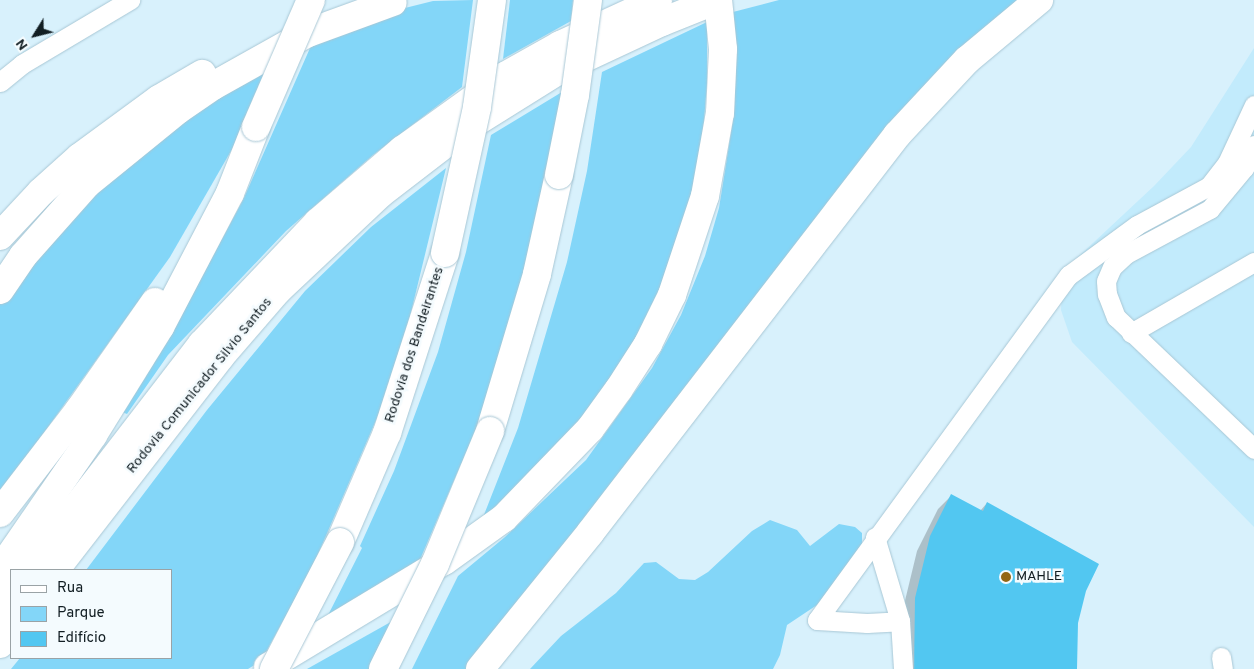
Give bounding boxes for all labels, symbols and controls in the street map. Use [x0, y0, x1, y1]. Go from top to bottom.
north arrow [10, 10, 60, 60]
text: N [13, 35, 32, 53]
street label: Rodovia dos Bandeirantes [382, 265, 448, 425]
street label: Rodovia Comunicador Silvio Santos [124, 295, 276, 477]
legend [10, 569, 172, 659]
place label: MAHLE [1016, 569, 1062, 585]
marker: MAHLE [1000, 571, 1012, 583]
text: Rua [57, 579, 83, 598]
text: Parque [57, 604, 105, 623]
text: Edifício [57, 629, 106, 648]

